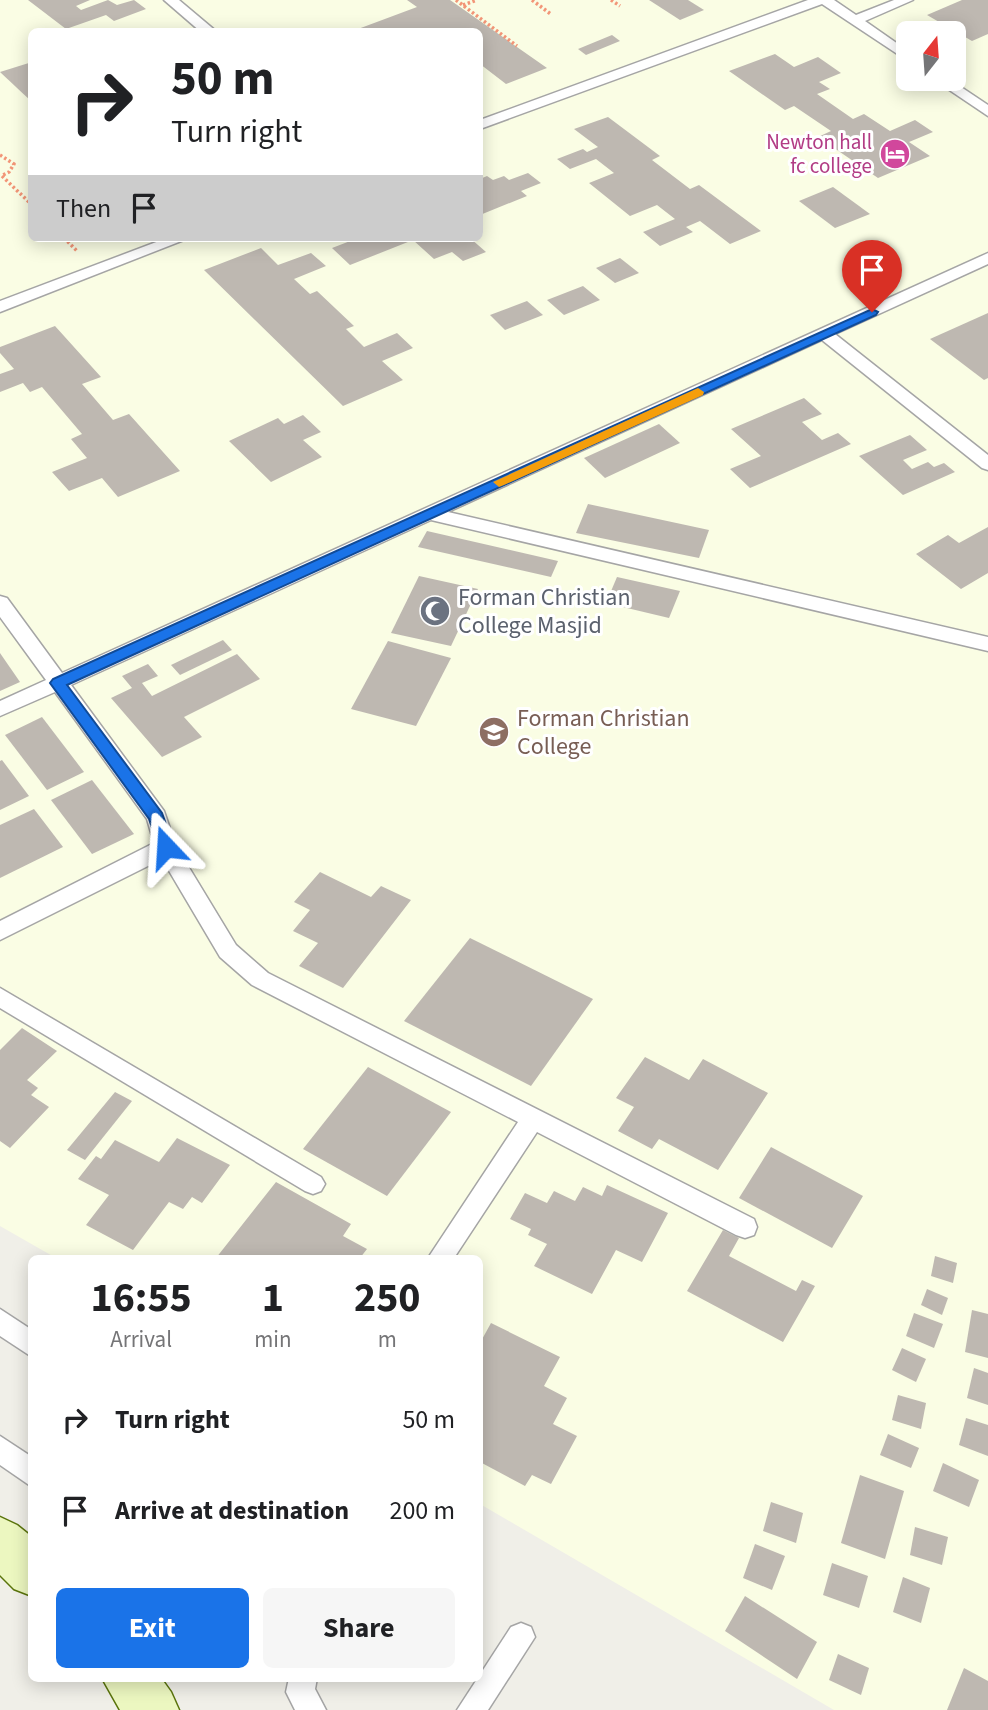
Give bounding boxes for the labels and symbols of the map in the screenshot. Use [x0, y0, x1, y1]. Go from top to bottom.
north arrow [896, 21, 966, 91]
place label: Newton hall fc college [766, 127, 872, 181]
hotel icon: Newton hall fc college [878, 137, 912, 171]
pin [842, 240, 902, 312]
place label: Forman Christian College Masjid [458, 580, 631, 643]
mosque icon: Forman Christian College Masjid [418, 594, 452, 628]
place label: Forman Christian College [517, 701, 690, 764]
school or university icon: Forman Christian College [477, 715, 511, 749]
position arrow [129, 810, 203, 884]

